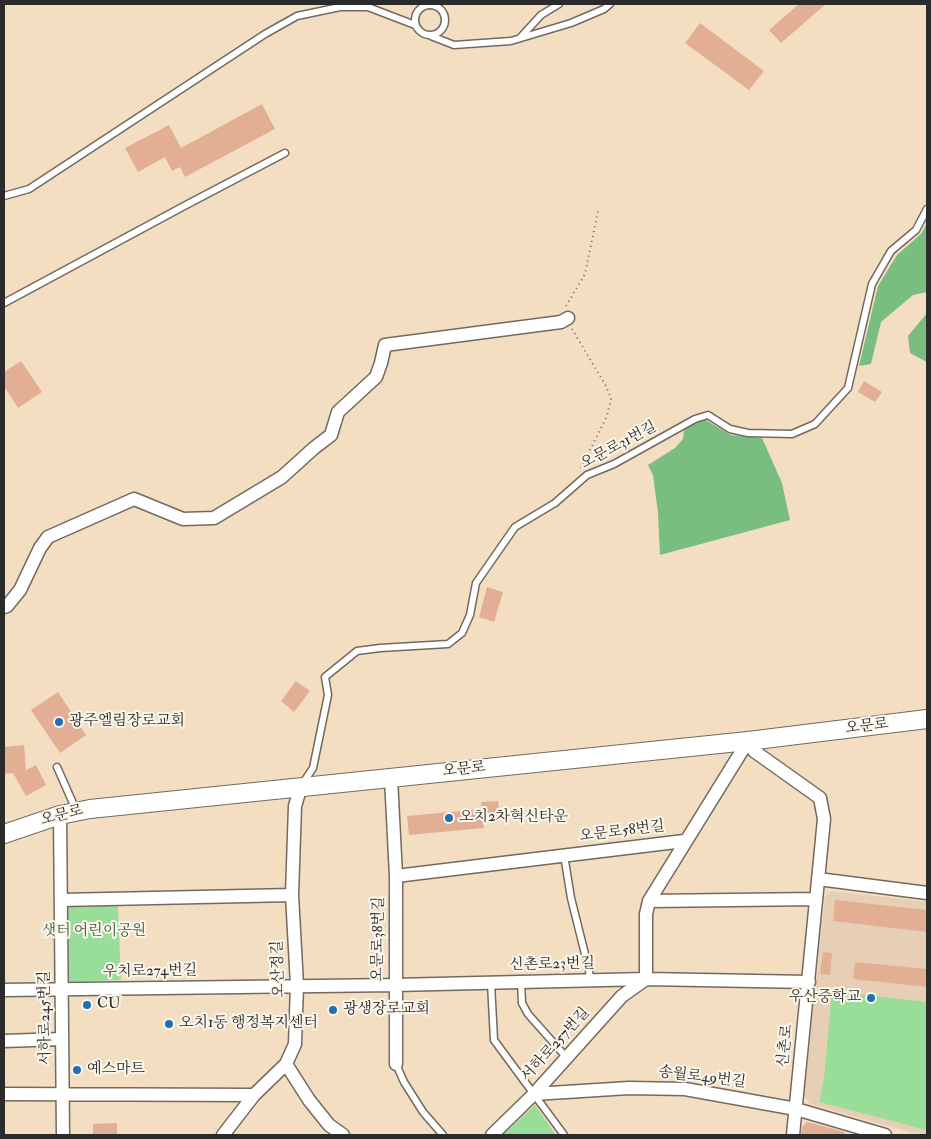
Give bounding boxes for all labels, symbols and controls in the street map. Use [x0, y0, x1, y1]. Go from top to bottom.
street label: 오문로31번길 [578, 418, 660, 474]
place label: 광주엘림장로교회 [69, 713, 185, 731]
street label: 오문로 [844, 715, 890, 739]
marker: 광주엘림장로교회 [53, 716, 65, 728]
street label: 오문로 [441, 759, 487, 781]
street label: 오문로 [39, 802, 85, 830]
place label: 오치2차혁신타운 [459, 809, 568, 827]
marker: 오치2차혁신타운 [443, 812, 455, 824]
street label: 오문로58번길 [578, 818, 666, 846]
street label: 오문로38번길 [369, 896, 389, 982]
park label: 샛터 어린이공원 [42, 923, 146, 941]
street label: 오산정길 [269, 940, 289, 998]
street label: 신촌로23번길 [509, 955, 595, 975]
street label: 우치로274번길 [103, 962, 197, 982]
street label: 서하로245번길 [36, 970, 56, 1066]
place label: 우산중학교 [789, 989, 861, 1007]
marker: 우산중학교 [865, 992, 877, 1004]
place label: CU [97, 996, 121, 1014]
marker: CU [81, 999, 93, 1011]
place label: 광생장로교회 [343, 1001, 430, 1019]
marker: 광생장로교회 [327, 1004, 339, 1016]
street label: 서하로257번길 [518, 1004, 594, 1086]
place label: 오치1동 행정복지센터 [179, 1015, 318, 1033]
marker: 오치1동 행정복지센터 [163, 1018, 175, 1030]
street label: 신촌로 [775, 1023, 797, 1069]
place label: 예스마트 [87, 1061, 145, 1079]
marker: 예스마트 [71, 1064, 83, 1076]
street label: 송월로49번길 [657, 1064, 747, 1092]

